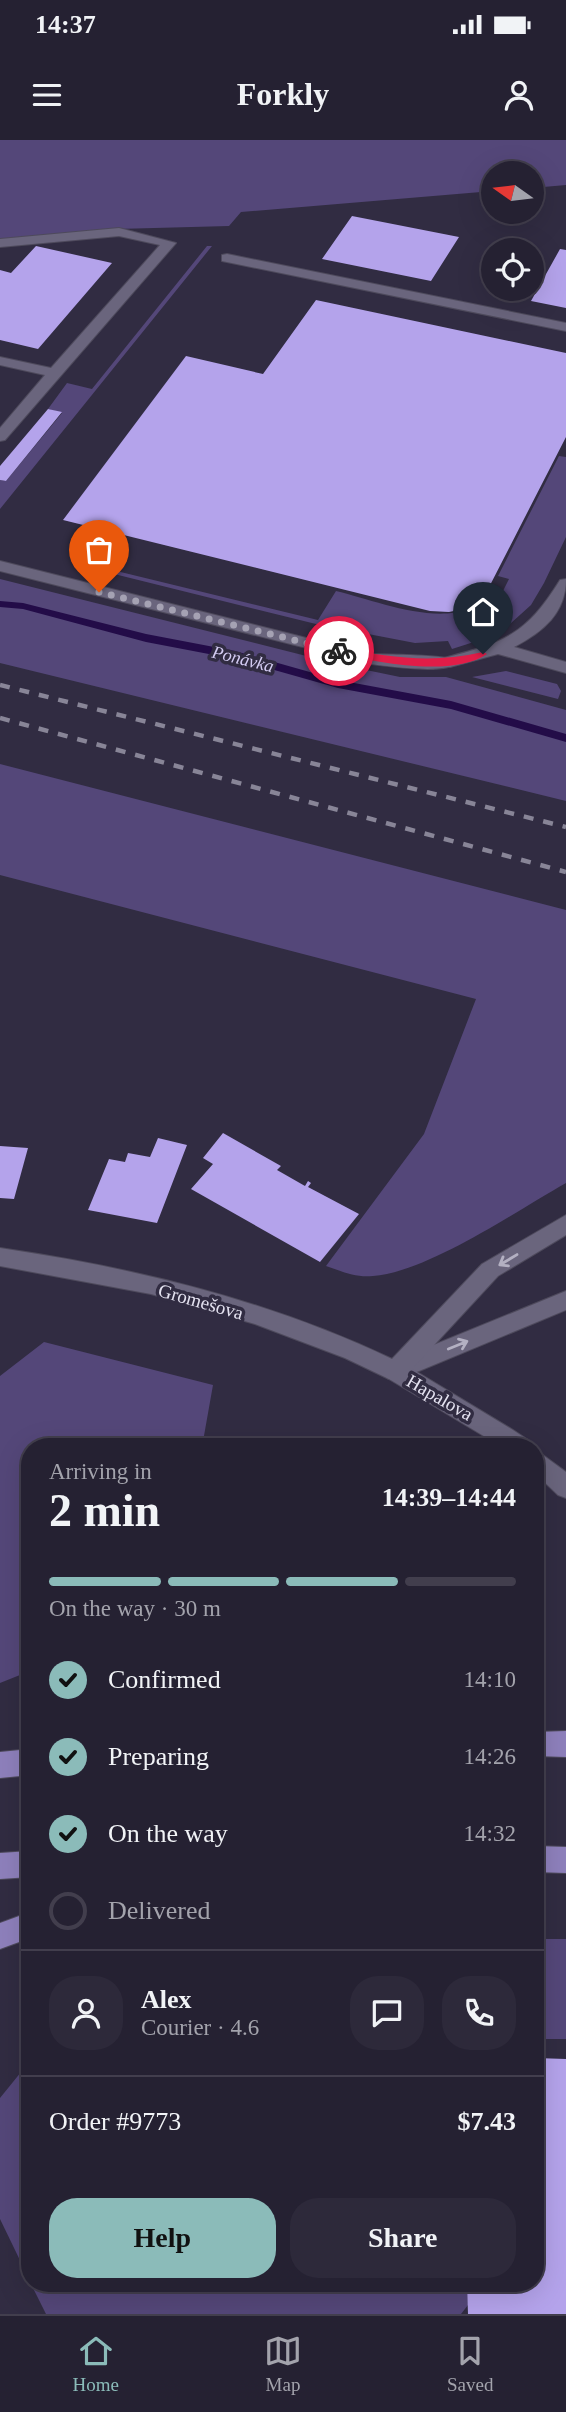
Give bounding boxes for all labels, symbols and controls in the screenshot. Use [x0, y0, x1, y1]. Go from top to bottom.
text: 14:37 [35, 10, 96, 39]
icon: menu [28, 76, 66, 114]
text: Forkly [237, 76, 329, 112]
icon: person [500, 76, 538, 114]
north arrow [481, 161, 544, 224]
map controls [481, 161, 544, 301]
button: locate [481, 238, 544, 301]
pin [69, 520, 129, 592]
icon: bag [80, 531, 118, 569]
pin [453, 582, 513, 654]
icon: home [464, 593, 502, 631]
courier [304, 616, 374, 686]
icon: bike [320, 632, 358, 670]
water label: Ponávka [209, 641, 276, 676]
one-way arrow [498, 1253, 518, 1267]
street label: Gromešova [156, 1279, 246, 1324]
one-way arrow [447, 1337, 468, 1350]
street label: Hapalova [403, 1370, 477, 1425]
text: Arriving in [49, 1459, 152, 1484]
text: 14:39–14:44 [382, 1483, 516, 1512]
text: 2 min [49, 1485, 160, 1536]
text: On the way · 30 m [49, 1596, 221, 1621]
icon: check [49, 1661, 87, 1699]
text: Confirmed [108, 1665, 221, 1694]
text: 14:10 [464, 1667, 516, 1692]
icon: check [49, 1738, 87, 1776]
text: Preparing [108, 1742, 209, 1771]
text: 14:26 [464, 1744, 516, 1769]
icon: check [49, 1815, 87, 1853]
text: On the way [108, 1819, 228, 1848]
text: 14:32 [464, 1821, 516, 1846]
text: Delivered [108, 1896, 211, 1925]
button: person [49, 1976, 123, 2050]
button: chat [350, 1976, 424, 2050]
button: phone [442, 1976, 516, 2050]
text: Alex [141, 1985, 192, 2014]
text: Courier · 4.6 [141, 2015, 259, 2040]
text: Order #9773 [49, 2107, 181, 2136]
text: $7.43 [458, 2107, 516, 2136]
button: Help [49, 2198, 276, 2278]
button: Share [290, 2198, 516, 2278]
tab: Home [73, 2332, 119, 2396]
tab: Map [264, 2332, 302, 2396]
tab: Saved [447, 2332, 493, 2396]

